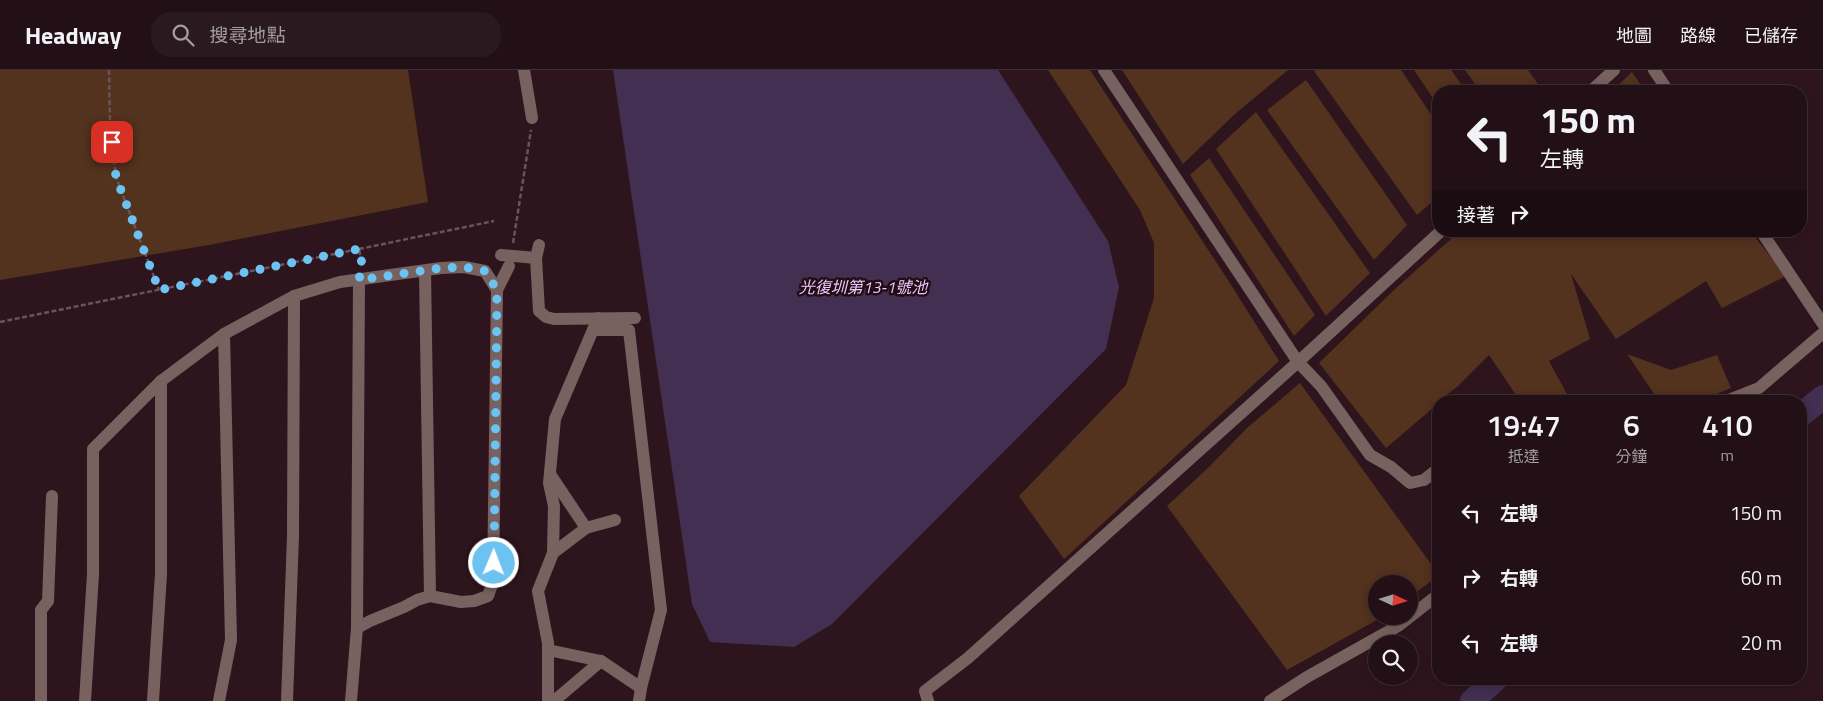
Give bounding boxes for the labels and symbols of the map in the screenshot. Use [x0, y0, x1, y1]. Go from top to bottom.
pin [91, 121, 133, 163]
water label: 光復圳第13-1號池 [799, 275, 929, 299]
position arrow [467, 536, 519, 588]
north arrow [1368, 575, 1418, 625]

